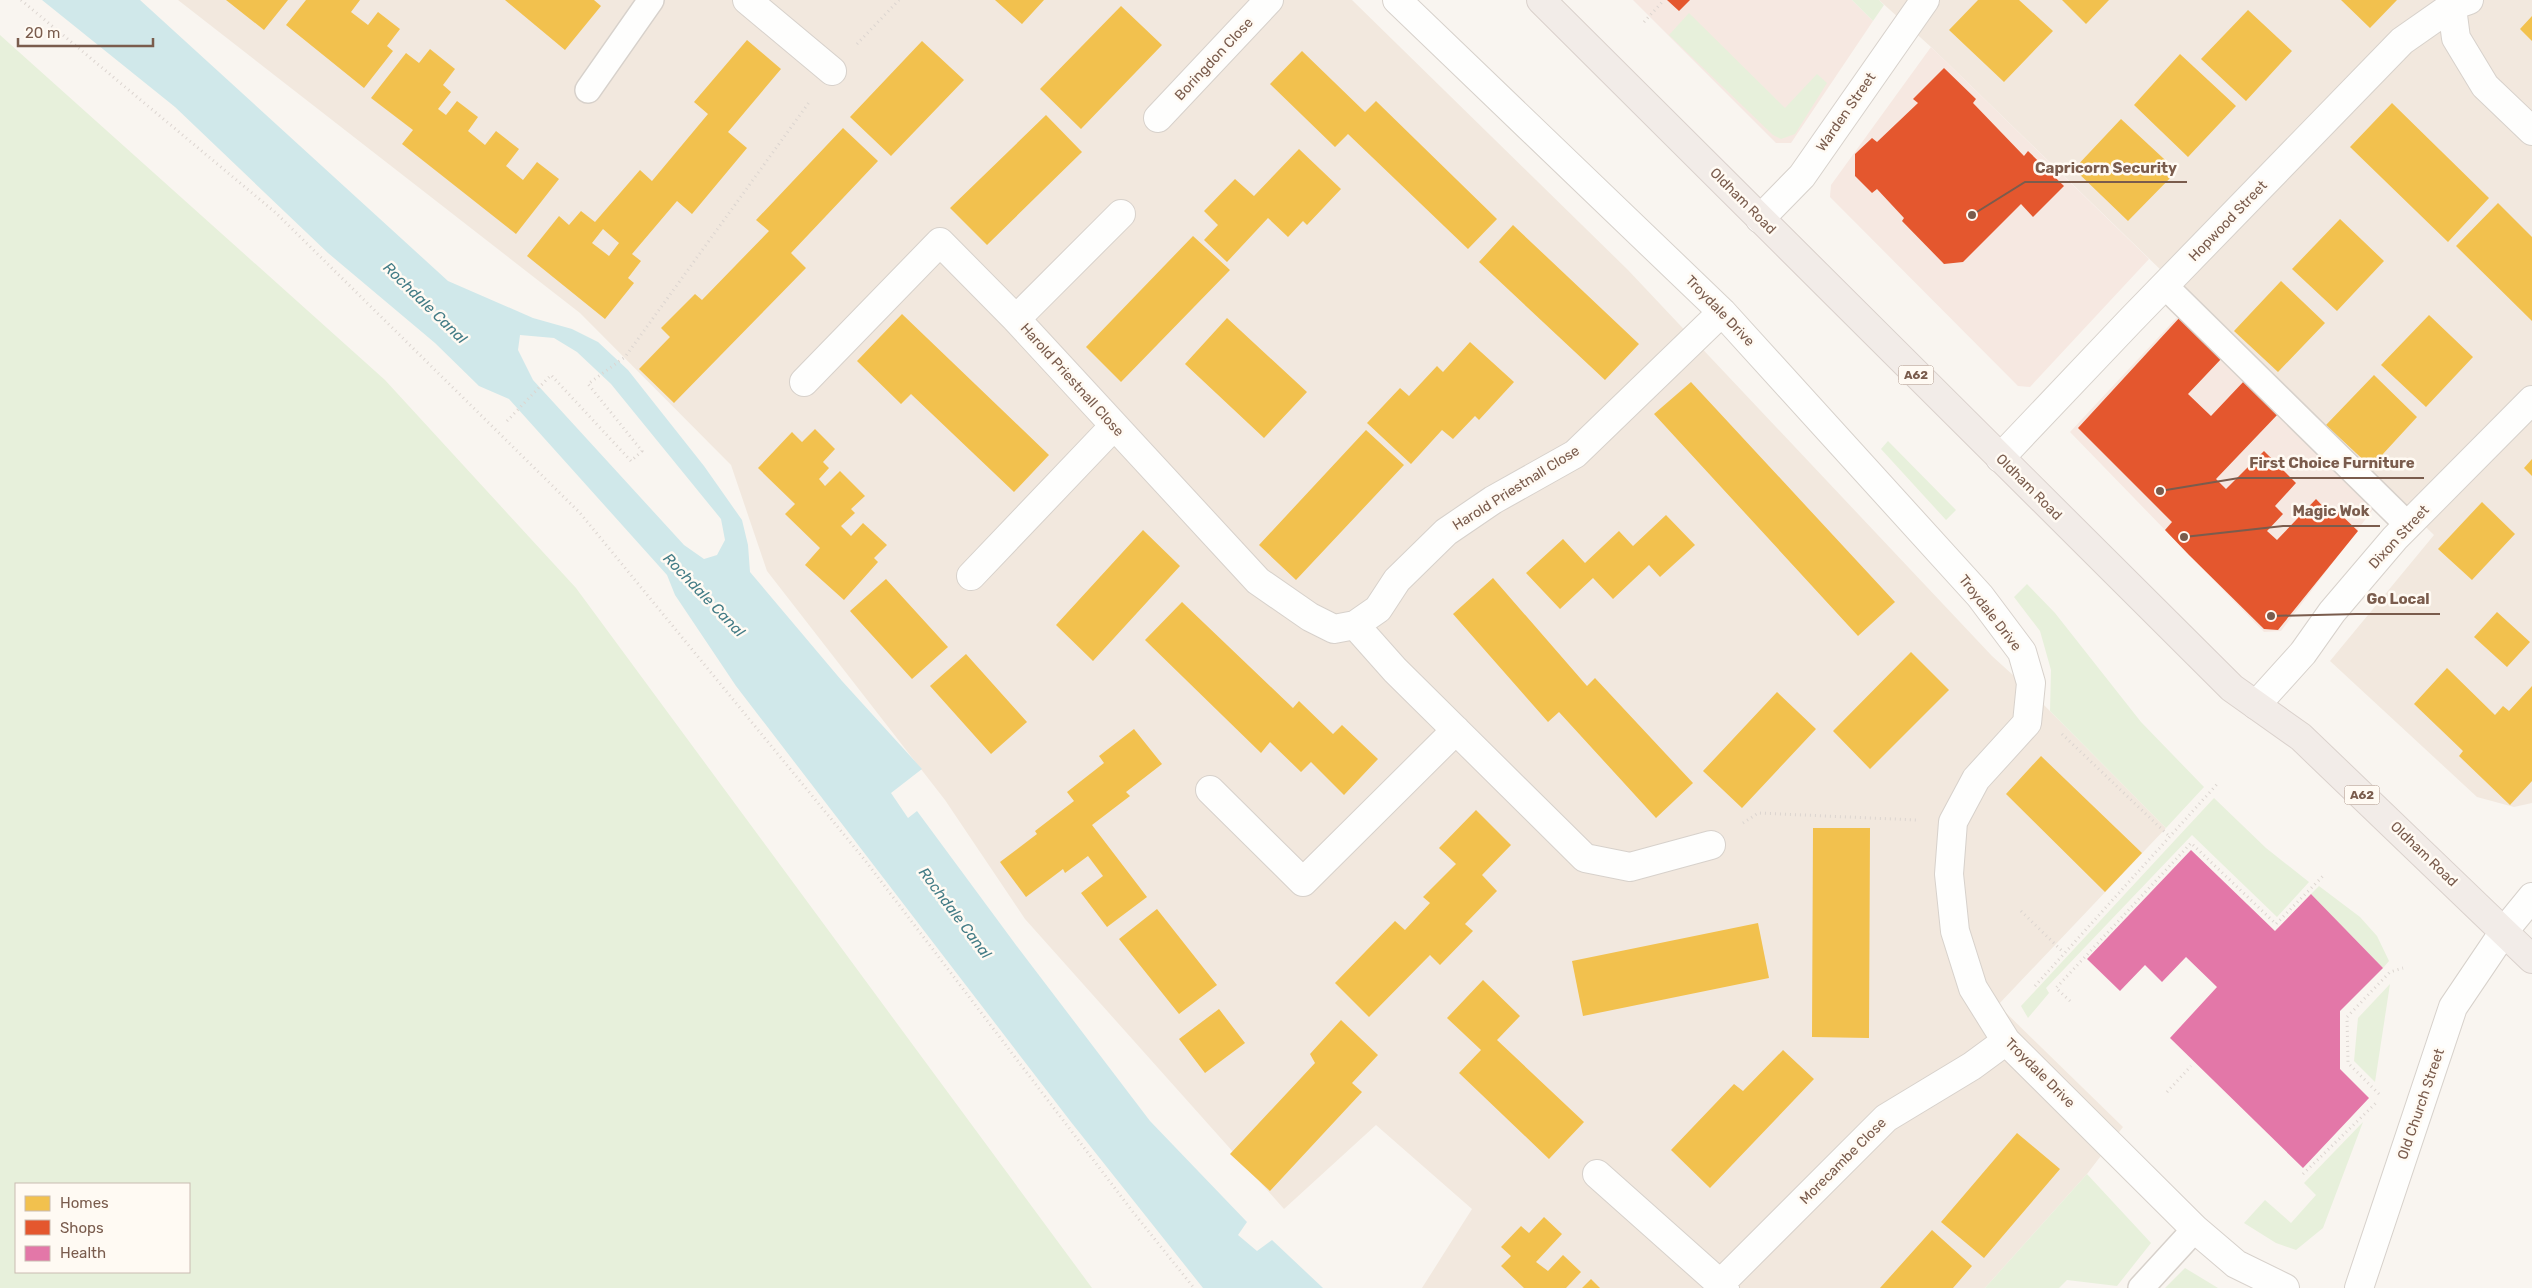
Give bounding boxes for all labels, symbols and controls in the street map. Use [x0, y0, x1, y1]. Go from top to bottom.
street label: Boringdon Close [1171, 14, 1257, 104]
scale bar [18, 15, 152, 47]
text: 20 m [25, 24, 60, 42]
street label: Warden Street [1813, 69, 1880, 155]
callout: Capricorn Security [2025, 152, 2187, 182]
text: Capricorn Security [2035, 159, 2177, 177]
street label: Oldham Road [1706, 164, 1780, 238]
street label: Hopwood Street [2185, 177, 2271, 265]
water label: Rochdale Canal [379, 258, 471, 348]
street label: Troydale Drive [1682, 272, 1758, 350]
street label: Harold Priestnall Close [1017, 320, 1127, 440]
road number: A62 [1898, 366, 1934, 384]
street label: Harold Priestnall Close [1449, 442, 1583, 534]
callout: First Choice Furniture [2239, 448, 2424, 478]
street label: Oldham Road [1992, 450, 2066, 524]
text: First Choice Furniture [2249, 454, 2415, 472]
callout: Magic Wok [2283, 496, 2380, 526]
street label: Dixon Street [2365, 501, 2433, 572]
text: Magic Wok [2292, 502, 2370, 520]
water label: Rochdale Canal [659, 549, 749, 641]
street label: Troydale Drive [1955, 572, 2025, 655]
callout: Go Local [2356, 584, 2440, 614]
text: Go Local [2366, 590, 2430, 608]
road number: A62 [2344, 786, 2380, 804]
street label: Oldham Road [2387, 818, 2461, 890]
water label: Rochdale Canal [915, 864, 995, 962]
street label: Troydale Drive [2002, 1035, 2079, 1112]
street label: Old Church Street [2394, 1046, 2448, 1162]
street label: Morecambe Close [1796, 1114, 1890, 1208]
legend [15, 1183, 190, 1273]
text: Homes [60, 1194, 109, 1212]
text: Shops [60, 1219, 104, 1237]
text: Health [60, 1244, 106, 1262]

